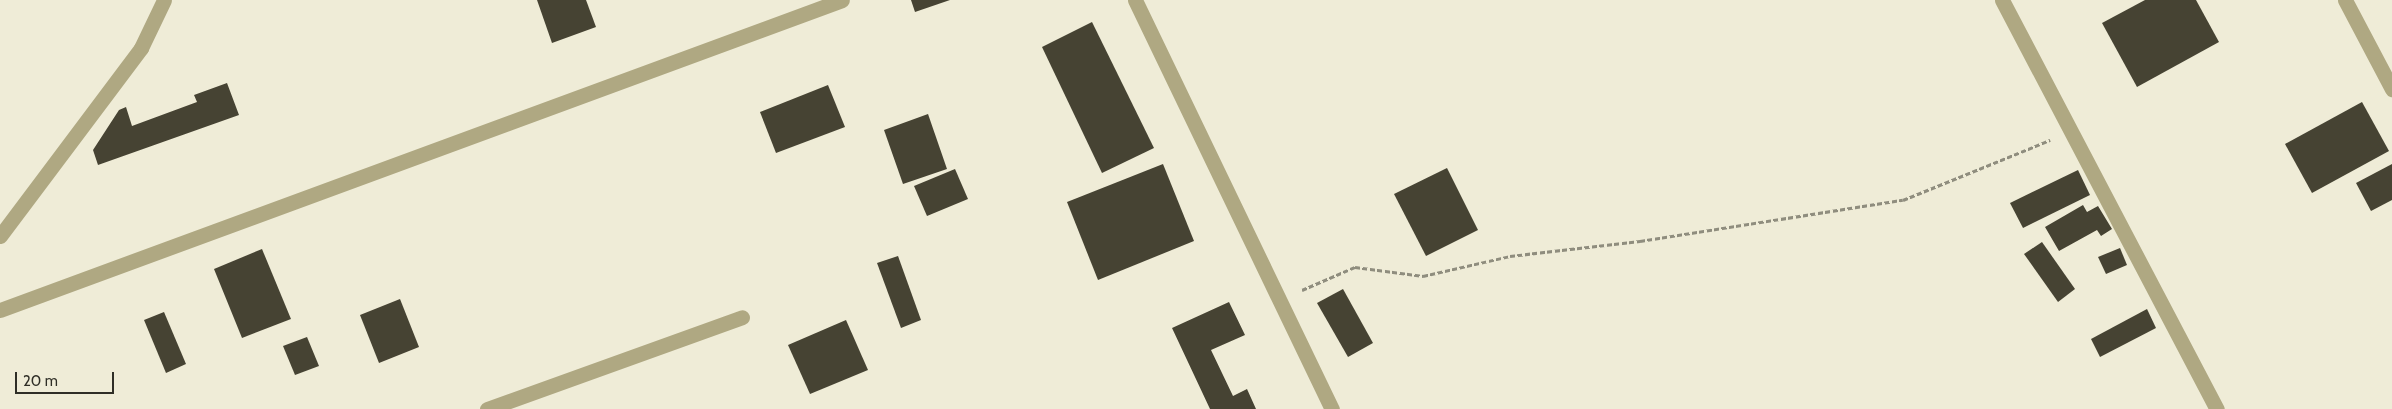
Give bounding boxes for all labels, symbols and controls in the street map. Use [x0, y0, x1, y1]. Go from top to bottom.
scale bar [18, 362, 116, 394]
text: 20 m [23, 372, 58, 390]

